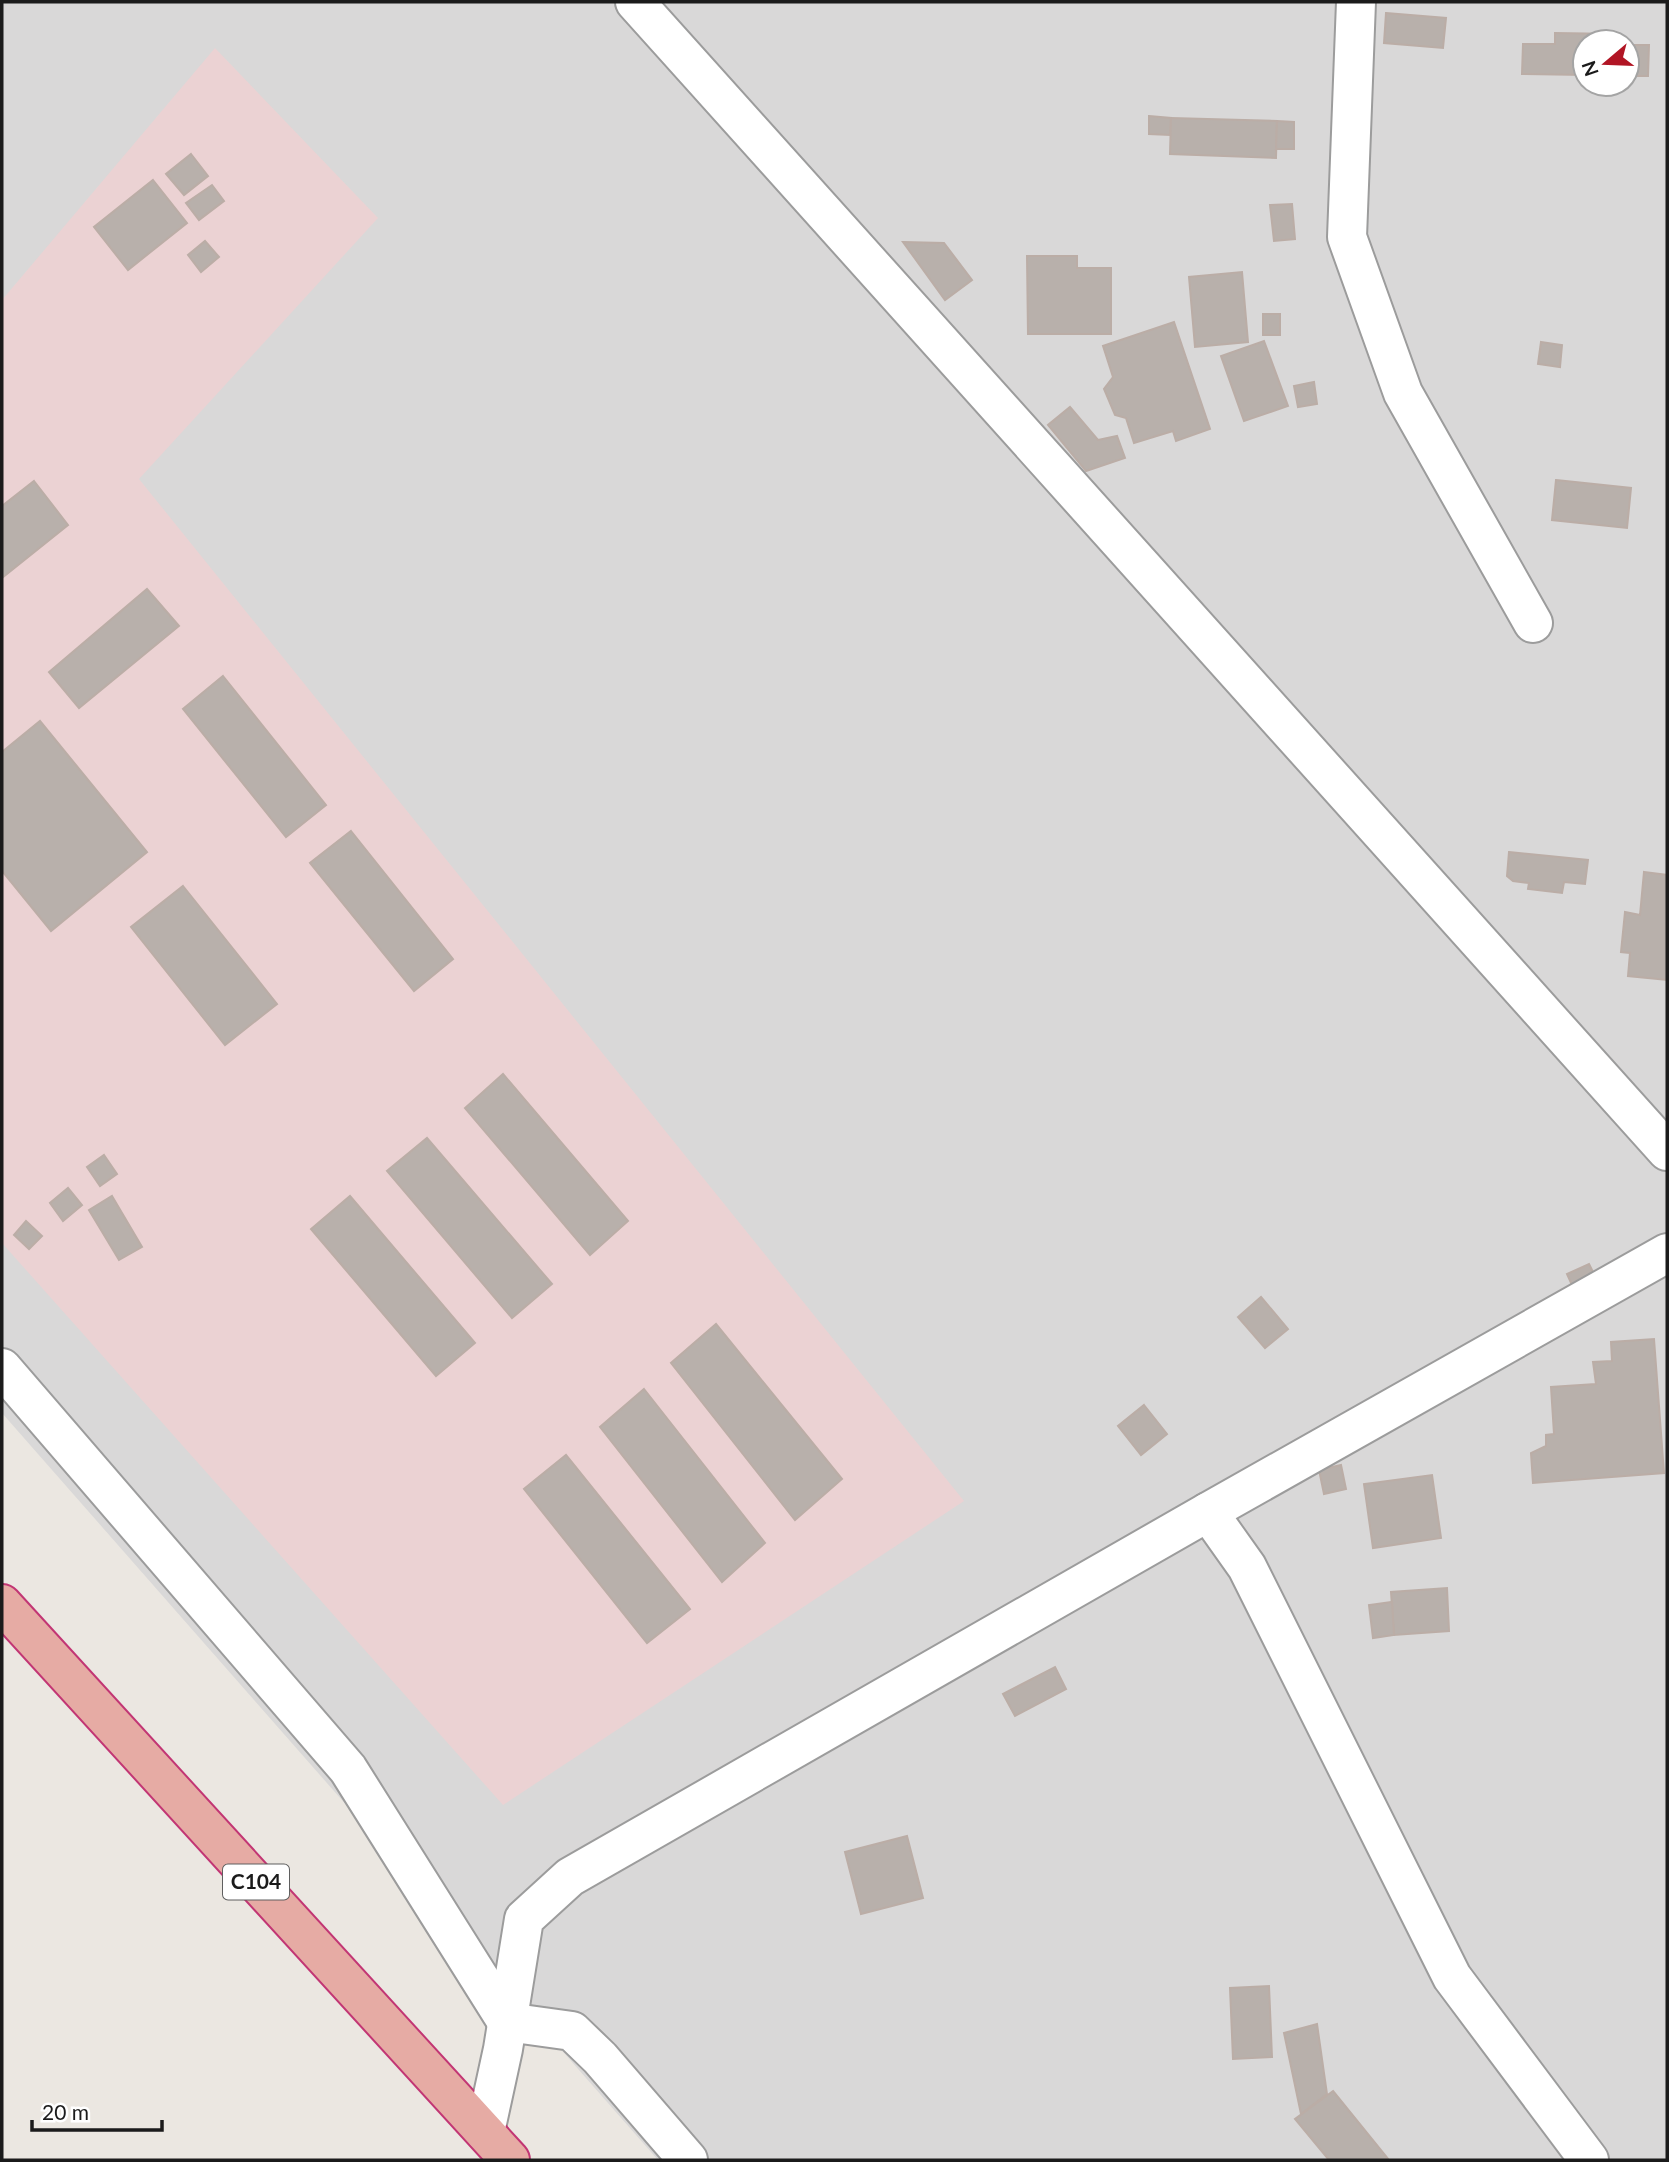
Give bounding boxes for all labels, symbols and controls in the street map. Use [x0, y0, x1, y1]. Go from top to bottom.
north arrow [1571, 28, 1641, 98]
text: N [1576, 58, 1603, 79]
road number: C104 [223, 1864, 289, 1899]
scale bar [32, 2088, 161, 2132]
text: 20 m [42, 2099, 89, 2124]

